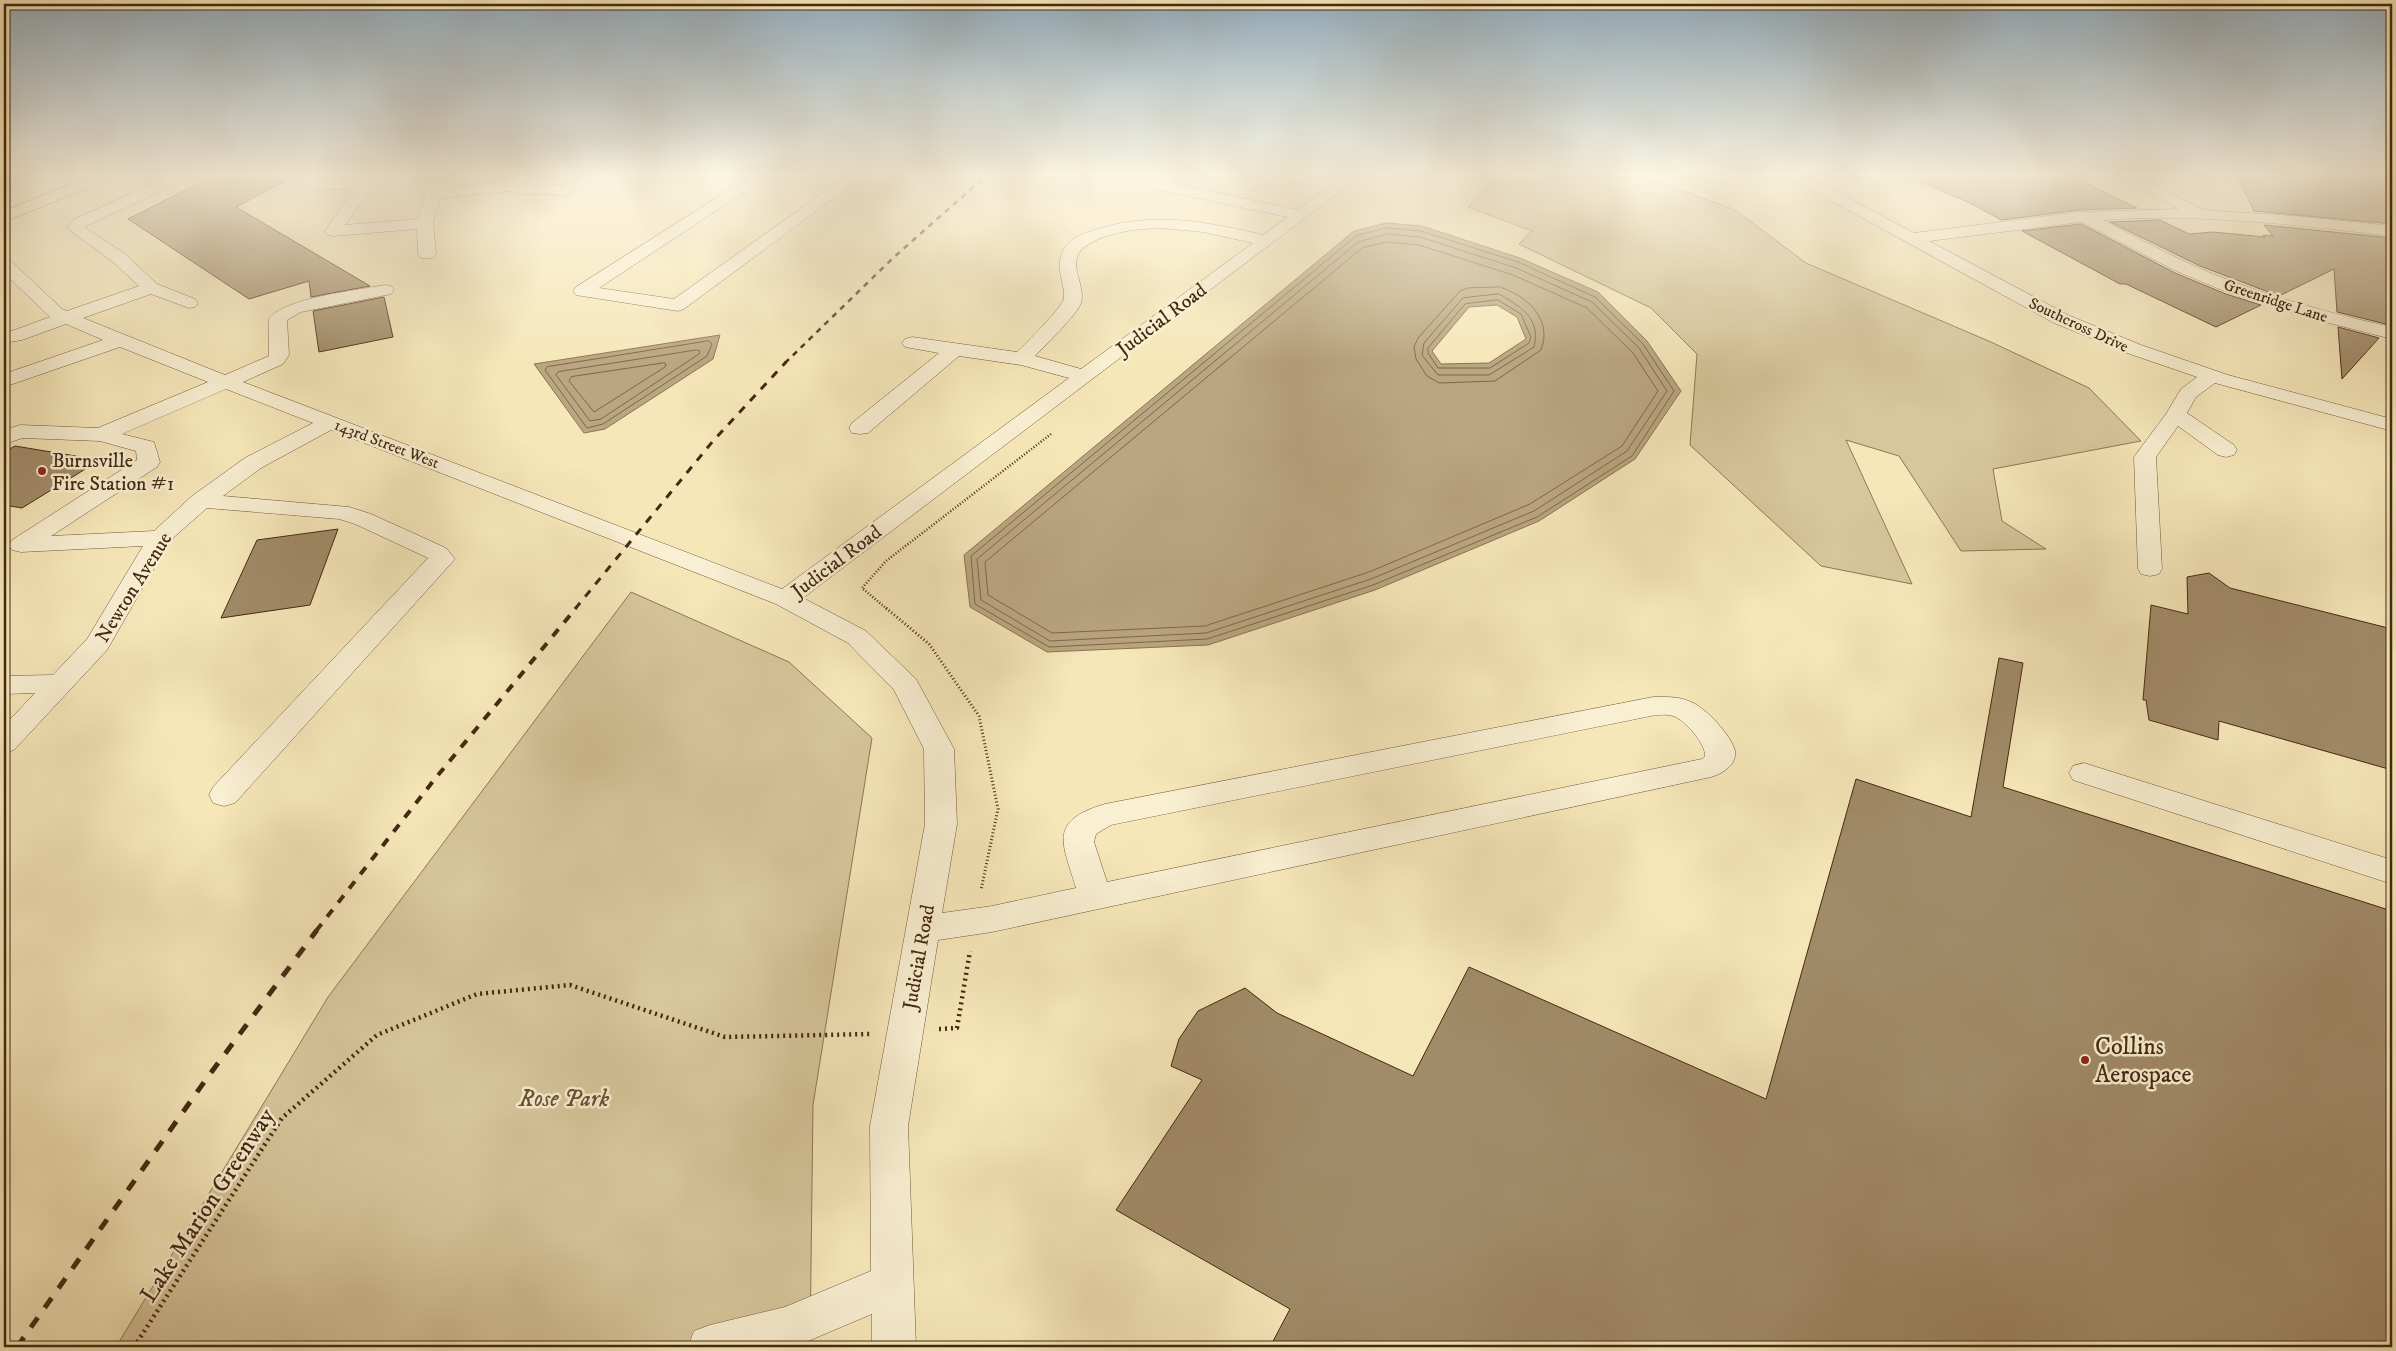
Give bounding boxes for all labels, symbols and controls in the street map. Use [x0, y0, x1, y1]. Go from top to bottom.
street label: Greenridge Lane [2221, 275, 2330, 327]
street label: Judicial Road [1110, 278, 1212, 363]
street label: Southcross Drive [2026, 293, 2132, 357]
street label: 143rd Street West [331, 415, 442, 473]
place label: Burnsville Fire Station #1 [52, 449, 174, 497]
marker: Burnsville Fire Station #1 [36, 465, 48, 477]
street label: Judicial Road [785, 520, 887, 605]
street label: Newton Avenue [90, 528, 178, 648]
street label: Judicial Road [898, 903, 941, 1014]
place label: Collins Aerospace [2095, 1032, 2191, 1090]
marker: Collins Aerospace [2079, 1054, 2091, 1066]
park label: Rose Park [518, 1084, 609, 1114]
street label: Lake Marion Greenway [134, 1102, 282, 1308]

